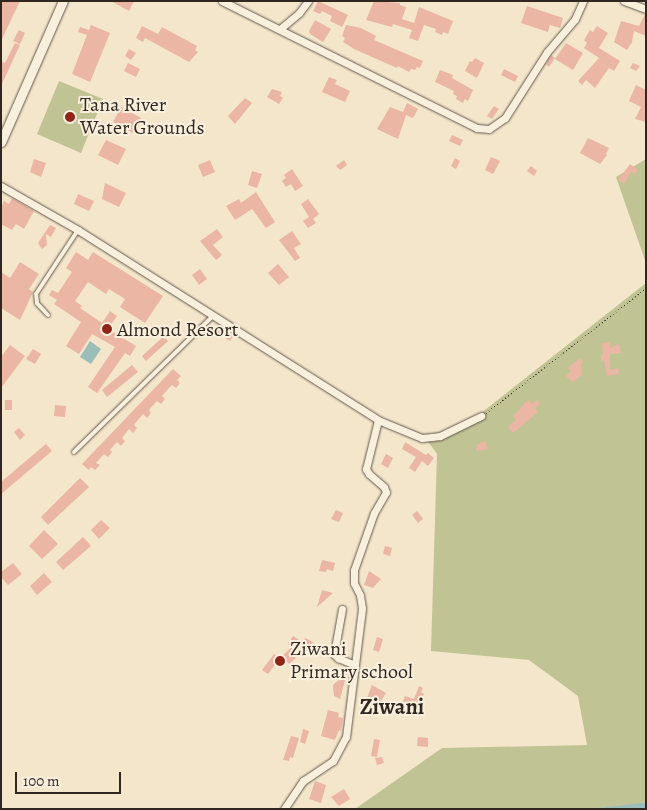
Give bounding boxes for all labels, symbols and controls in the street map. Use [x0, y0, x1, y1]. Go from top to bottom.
place label: Tana River Water Grounds [80, 93, 204, 140]
marker: Tana River Water Grounds [64, 111, 76, 123]
place label: Almond Resort [117, 317, 238, 341]
marker: Almond Resort [101, 323, 113, 335]
place label: Ziwani Primary school [290, 637, 413, 684]
marker: Ziwani Primary school [274, 655, 286, 667]
district label: Ziwani [360, 695, 424, 721]
scale bar [18, 762, 124, 794]
text: 100 m [23, 771, 60, 791]

